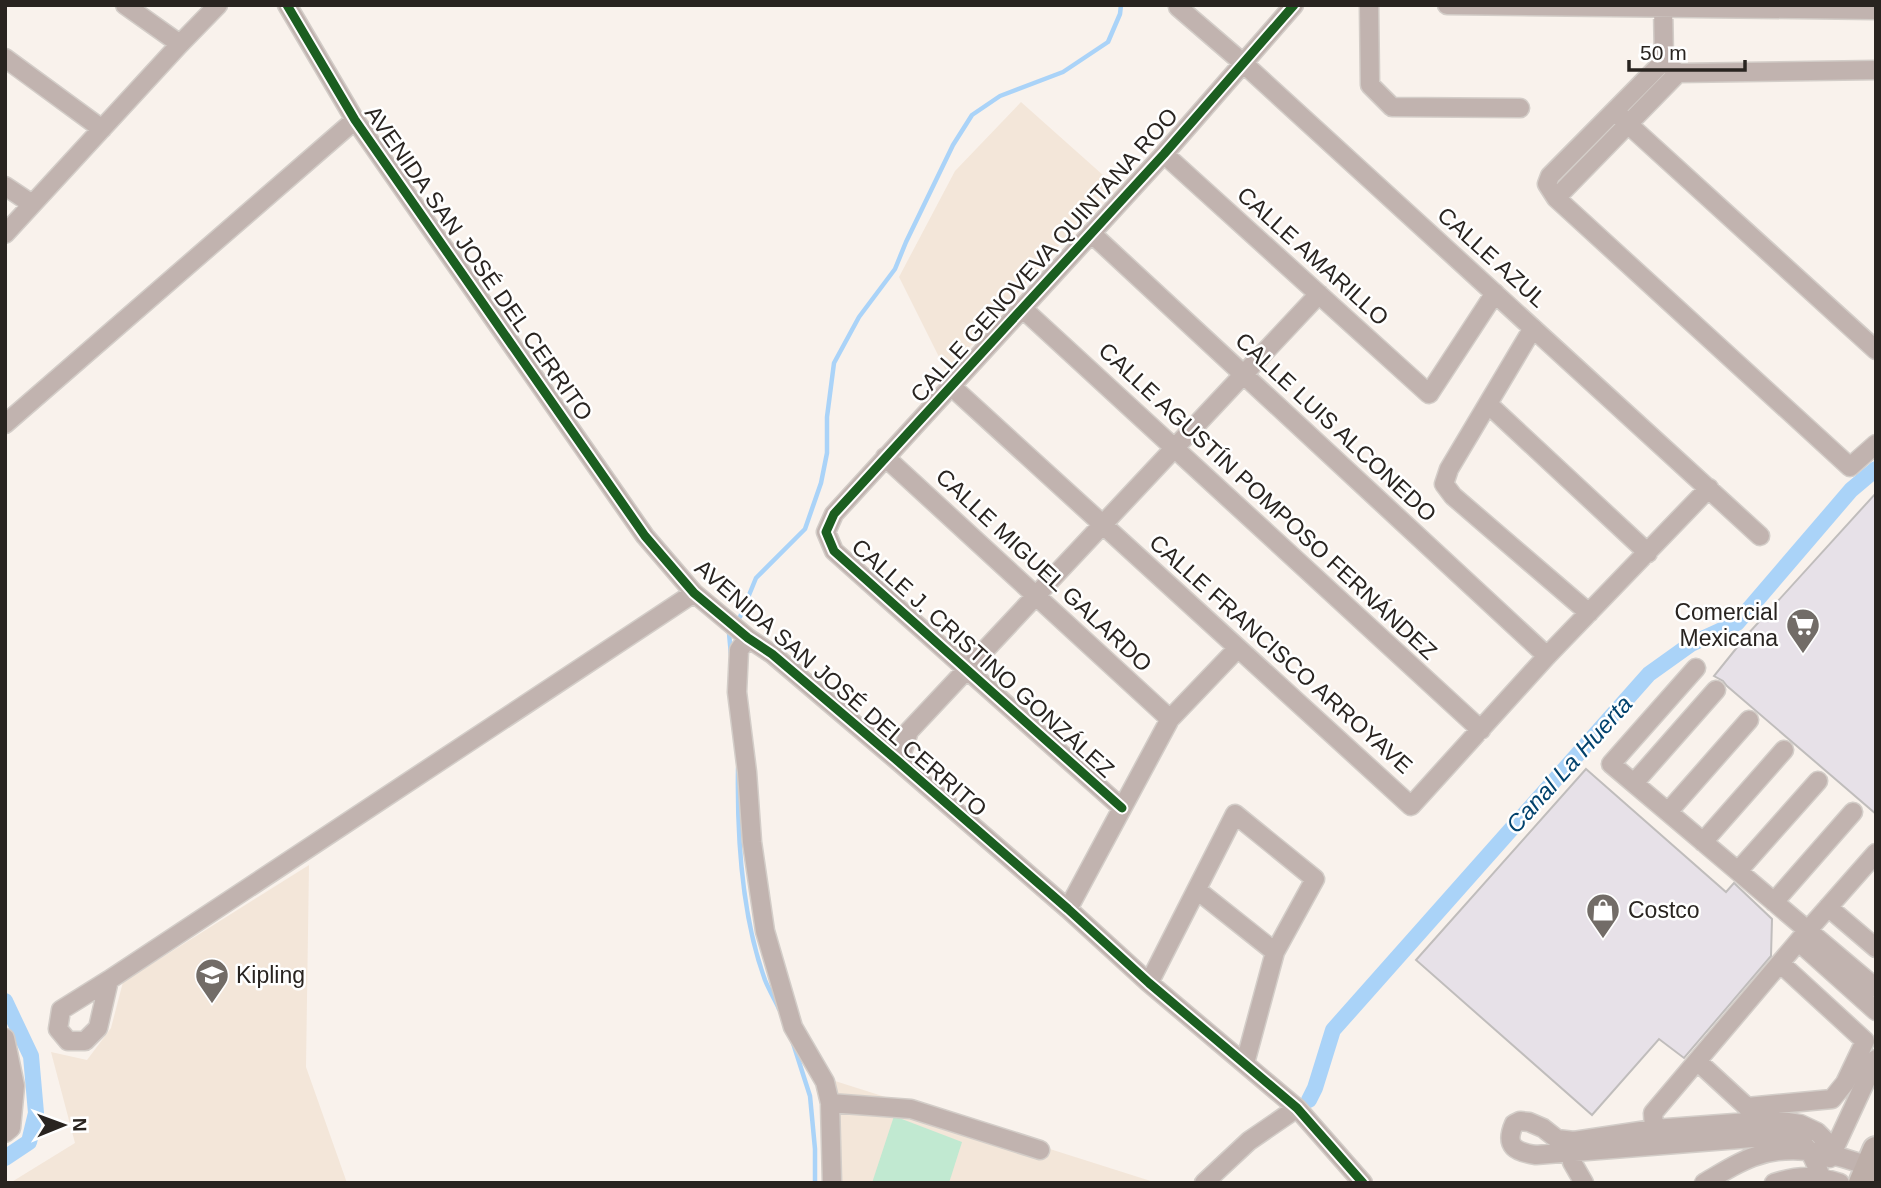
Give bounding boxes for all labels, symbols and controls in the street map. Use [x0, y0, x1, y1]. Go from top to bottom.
scale bar [1629, 28, 1744, 72]
text: 50 m [1640, 41, 1687, 64]
street label: AVENIDA SAN JOSÉ DEL CERRITO [360, 101, 598, 425]
street label: CALLE GENOVEVA QUINTANA ROO [905, 103, 1183, 407]
street label: CALLE AMARILLO [1232, 181, 1394, 331]
street label: CALLE AZUL [1432, 202, 1552, 313]
street label: CALLE LUIS ALCONEDO [1230, 327, 1442, 527]
street label: CALLE AGUSTÍN POMPOSO FERNÁNDEZ [1094, 337, 1442, 665]
street label: CALLE MIGUEL GALARDO [931, 463, 1157, 677]
street label: CALLE FRANCISCO ARROYAVE [1144, 529, 1418, 779]
street label: CALLE J. CRISTINO GONZÁLEZ [847, 533, 1119, 783]
street label: AVENIDA SAN JOSÉ DEL CERRITO [690, 554, 992, 822]
place label: Comercial Mexicana [1674, 599, 1778, 651]
supermarket icon: Comercial Mexicana [1784, 606, 1822, 655]
water label: Canal La Huerta [1500, 690, 1638, 838]
shop icon: Costco [1584, 891, 1622, 940]
place label: Costco [1628, 897, 1700, 923]
school or university icon: Kipling [193, 956, 231, 1005]
place label: Kipling [236, 962, 305, 988]
north arrow [28, 1090, 98, 1160]
text: N [69, 1118, 90, 1132]

